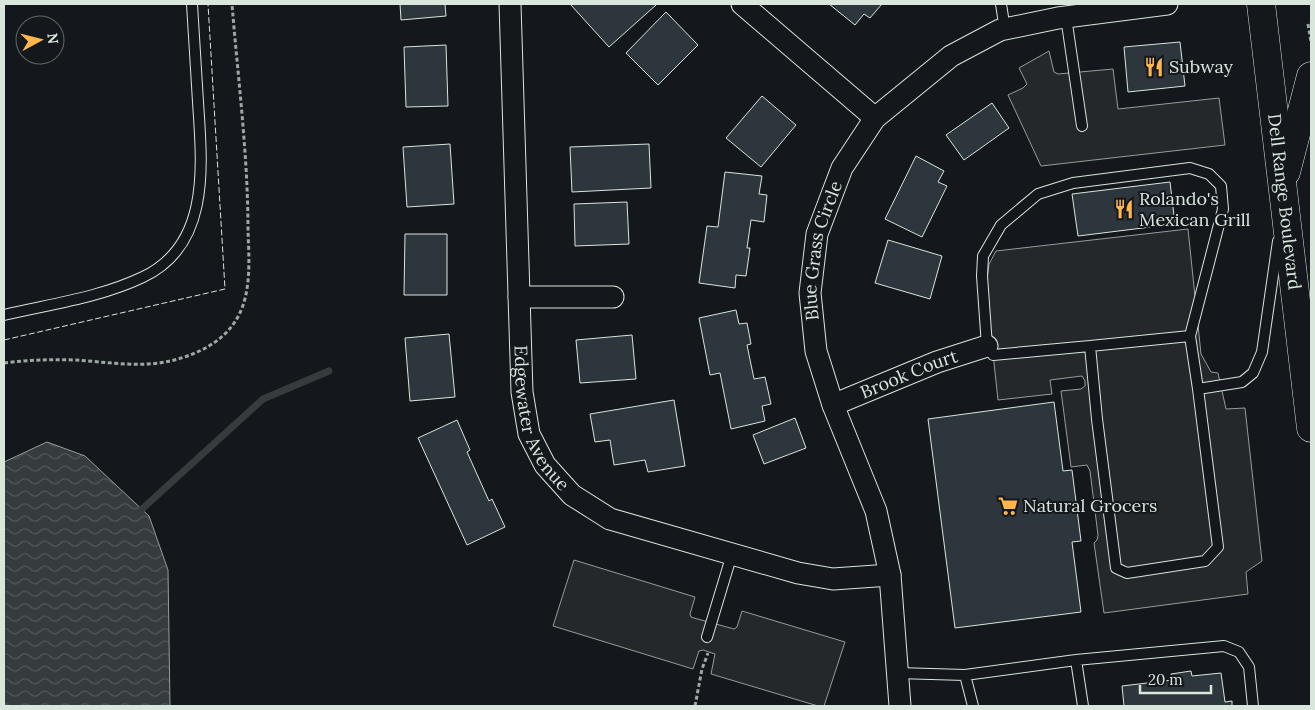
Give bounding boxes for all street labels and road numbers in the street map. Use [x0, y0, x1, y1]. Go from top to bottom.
street label: Dell Range Boulevard [1263, 112, 1307, 291]
street label: Blue Grass Circle [798, 177, 847, 322]
street label: Brook Court [857, 344, 960, 404]
street label: Edgewater Avenue [510, 345, 575, 496]

